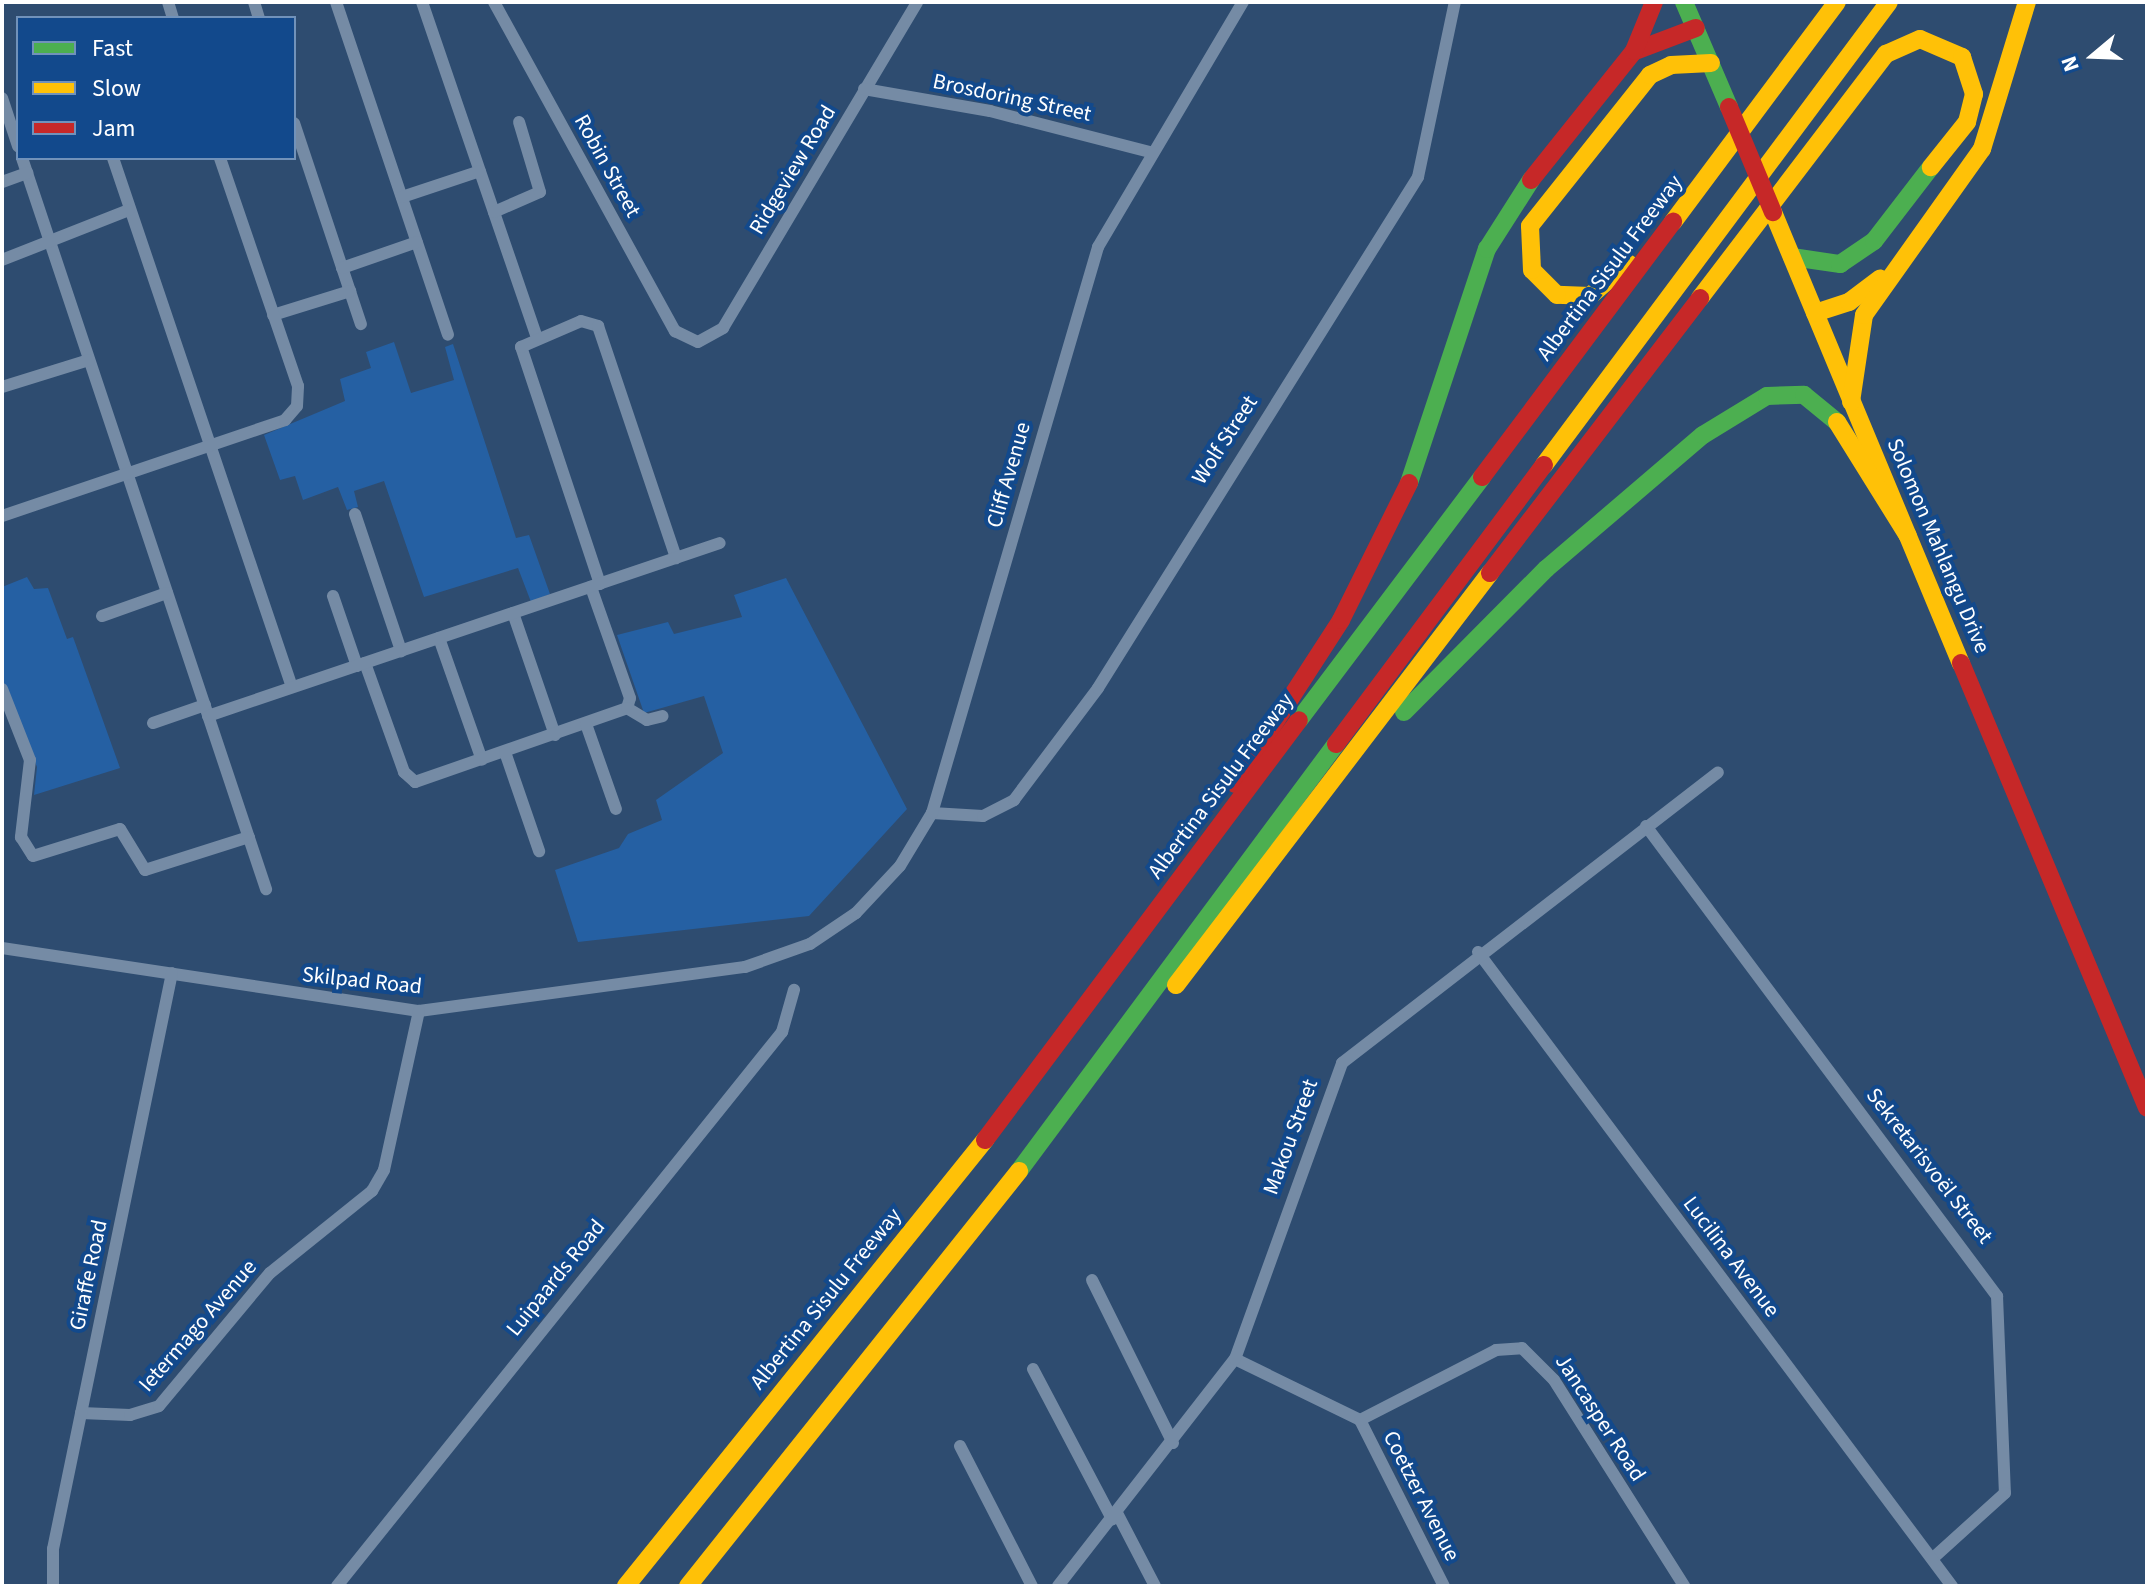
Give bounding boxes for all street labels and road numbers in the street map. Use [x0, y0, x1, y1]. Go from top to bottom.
street label: Brosdoring Street [930, 68, 1094, 128]
street label: Ridgeview Road [744, 101, 842, 239]
street label: Robin Street [568, 110, 646, 222]
street label: Albertina Sisulu Freeway [1532, 170, 1688, 366]
street label: Wolf Street [1186, 391, 1264, 489]
street label: Cliff Avenue [981, 419, 1037, 531]
street label: Solomon Mahlangu Drive [1881, 435, 1995, 657]
street label: Albertina Sisulu Freeway [1143, 688, 1299, 884]
street label: Skilpad Road [301, 962, 423, 1000]
street label: Makou Street [1258, 1076, 1324, 1198]
street label: Sekretarisvoël Street [1860, 1083, 1998, 1249]
street label: Lucilina Avenue [1677, 1191, 1785, 1323]
street label: Albertina Sisulu Freeway [745, 1203, 907, 1395]
street label: Luipaards Road [501, 1214, 611, 1342]
street label: Giraffe Road [64, 1217, 114, 1333]
street label: Ietermago Avenue [133, 1255, 263, 1397]
street label: Jancasper Road [1549, 1350, 1651, 1486]
street label: Coetzer Avenue [1377, 1427, 1465, 1565]

